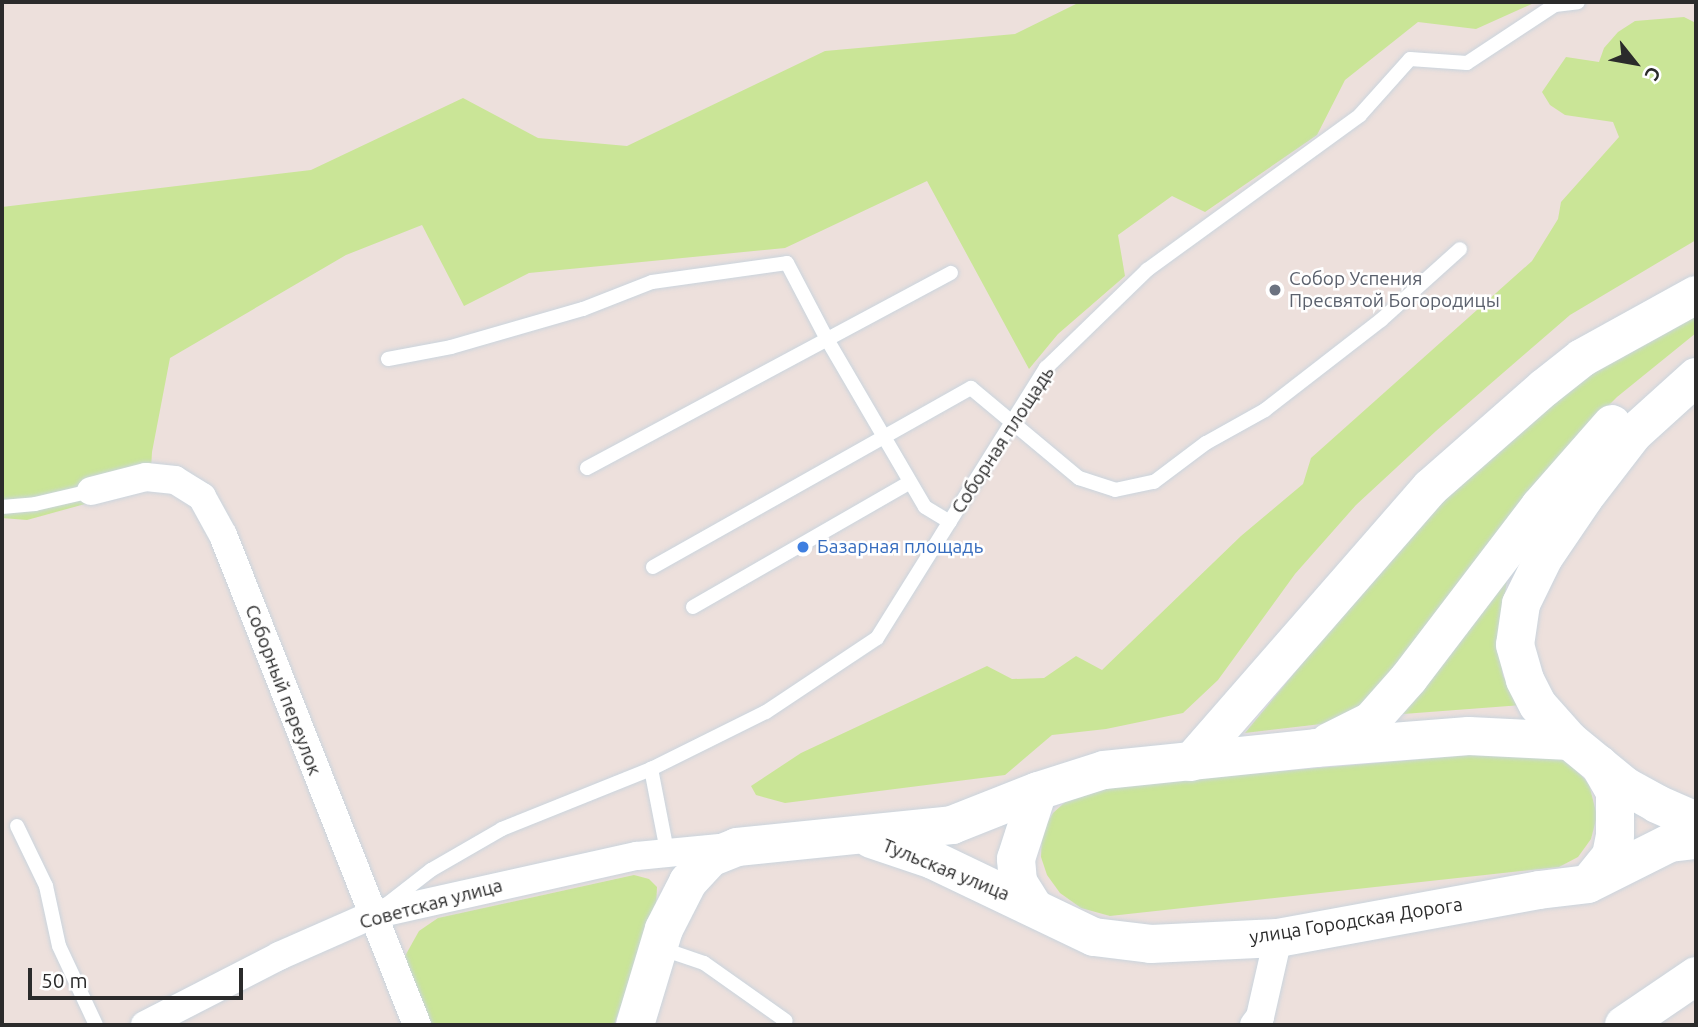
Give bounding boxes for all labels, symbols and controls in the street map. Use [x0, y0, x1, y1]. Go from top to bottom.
north arrow [1600, 28, 1670, 98]
text: С [1640, 63, 1666, 85]
place label: Собор Успения Пресвятой Богородицы [1289, 268, 1500, 312]
marker: Собор Успения Пресвятой Богородицы [1267, 282, 1283, 298]
street label: Соборная площадь [947, 362, 1059, 518]
place label: Базарная площадь [817, 536, 983, 558]
marker: Базарная площадь [795, 539, 811, 555]
street label: Соборный переулок [240, 602, 326, 778]
street label: Тульская улица [879, 834, 1013, 906]
street label: Советская улица [357, 874, 505, 934]
street label: улица Городская Дорога [1248, 893, 1464, 949]
scale bar [32, 954, 247, 998]
text: 50 m [41, 968, 88, 992]

